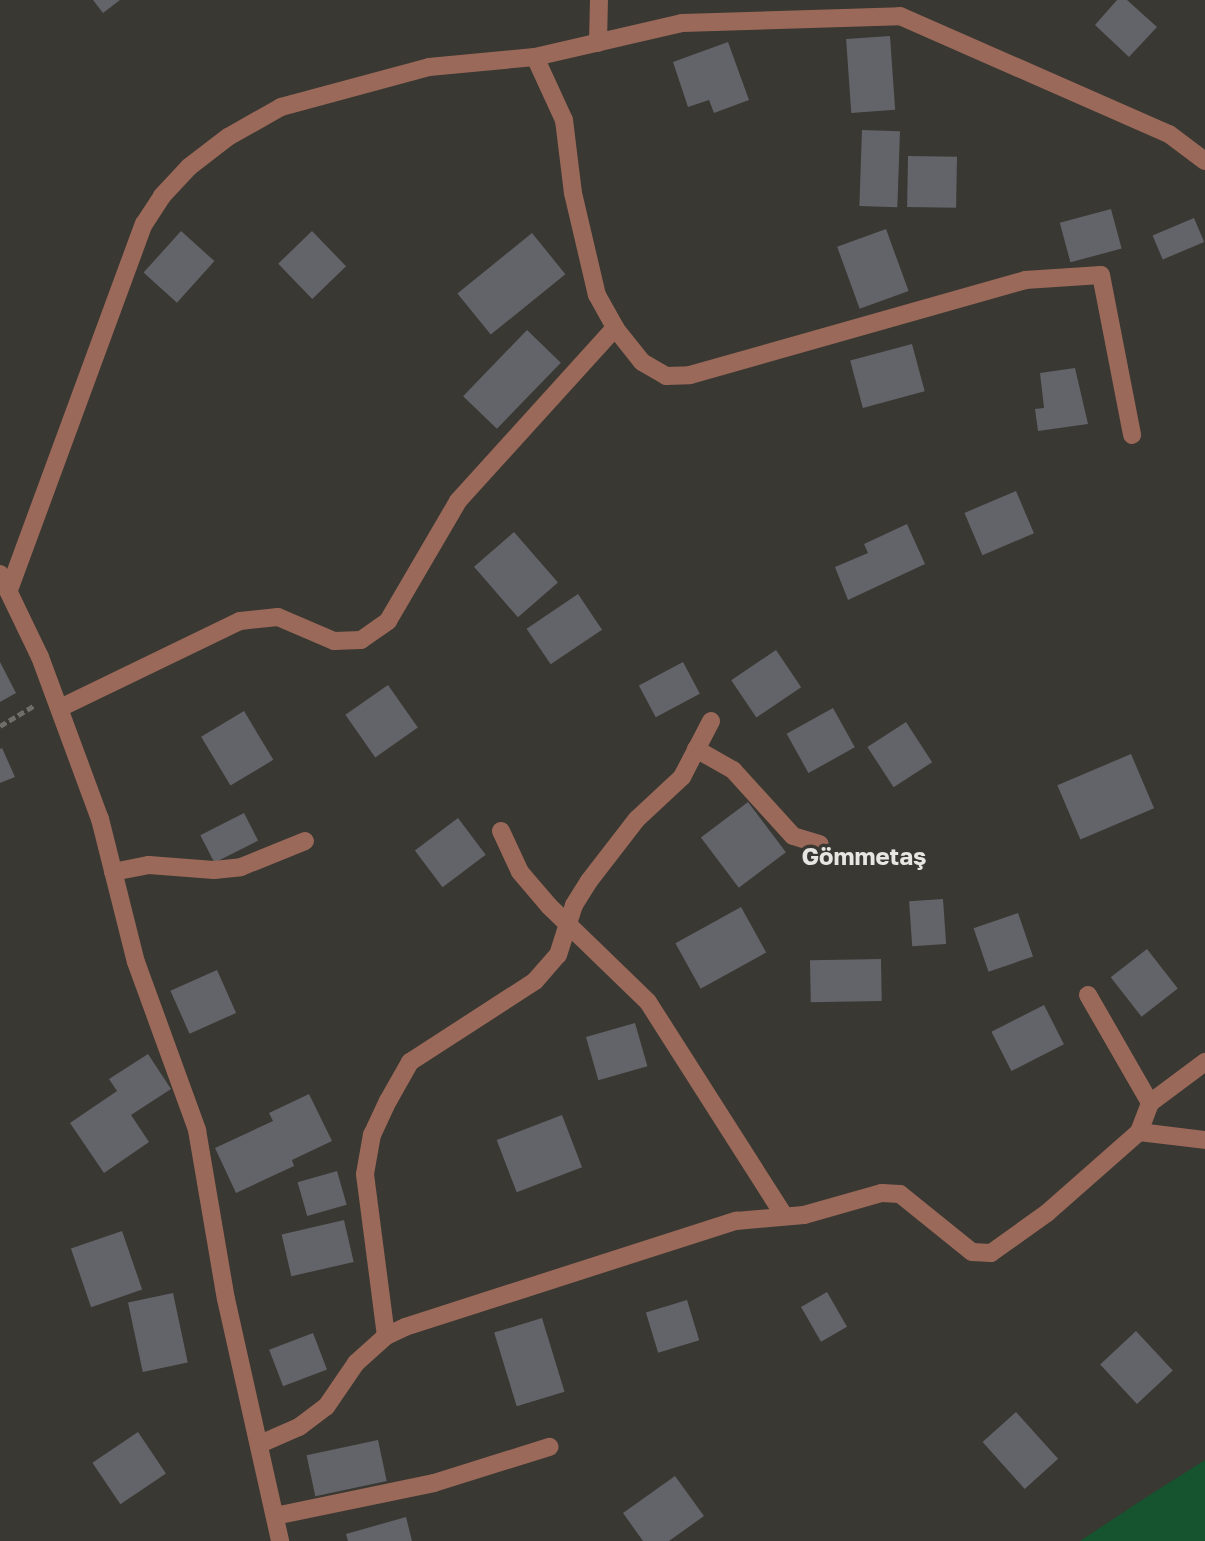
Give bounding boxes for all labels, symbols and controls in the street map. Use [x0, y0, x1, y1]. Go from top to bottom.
district label: Gömmetaş [801, 842, 927, 870]

